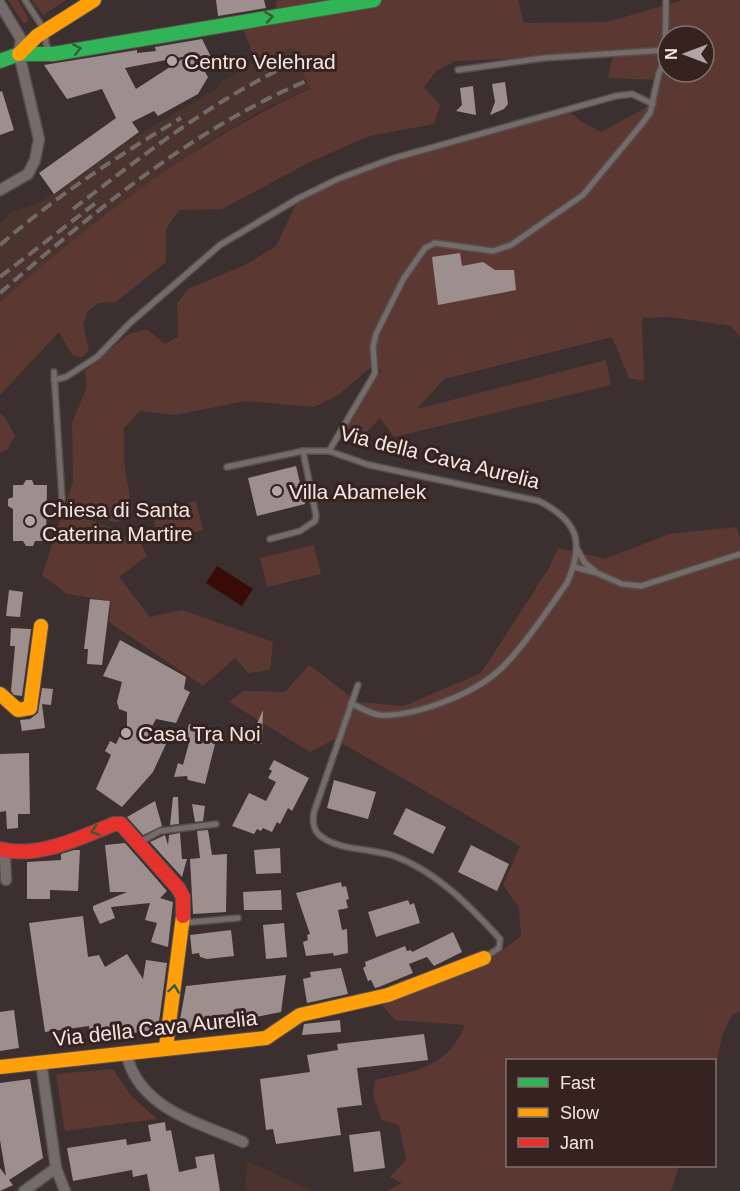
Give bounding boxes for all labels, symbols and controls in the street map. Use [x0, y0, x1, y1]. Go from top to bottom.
one-way arrow [264, 11, 274, 23]
north arrow [656, 24, 716, 84]
one-way arrow [71, 43, 81, 56]
text: N [663, 48, 680, 60]
place label: Centro Velehrad [184, 50, 336, 73]
marker: Centro Velehrad [165, 54, 179, 68]
street label: Via della Cava Aurelia [338, 421, 543, 493]
place label: Villa Abamelek [289, 480, 427, 503]
marker: Villa Abamelek [270, 484, 284, 498]
place label: Chiesa di Santa Caterina Martire [42, 498, 193, 545]
marker: Chiesa di Santa Caterina Martire [23, 514, 37, 528]
place label: Casa Tra Noi [138, 722, 261, 745]
marker: Casa Tra Noi [119, 726, 133, 740]
one-way arrow [90, 823, 101, 836]
one-way arrow [167, 985, 179, 994]
street label: Via della Cava Aurelia [52, 1006, 258, 1050]
legend [506, 1059, 716, 1167]
text: Fast [560, 1073, 595, 1093]
text: Slow [560, 1103, 600, 1123]
text: Jam [560, 1133, 594, 1153]

